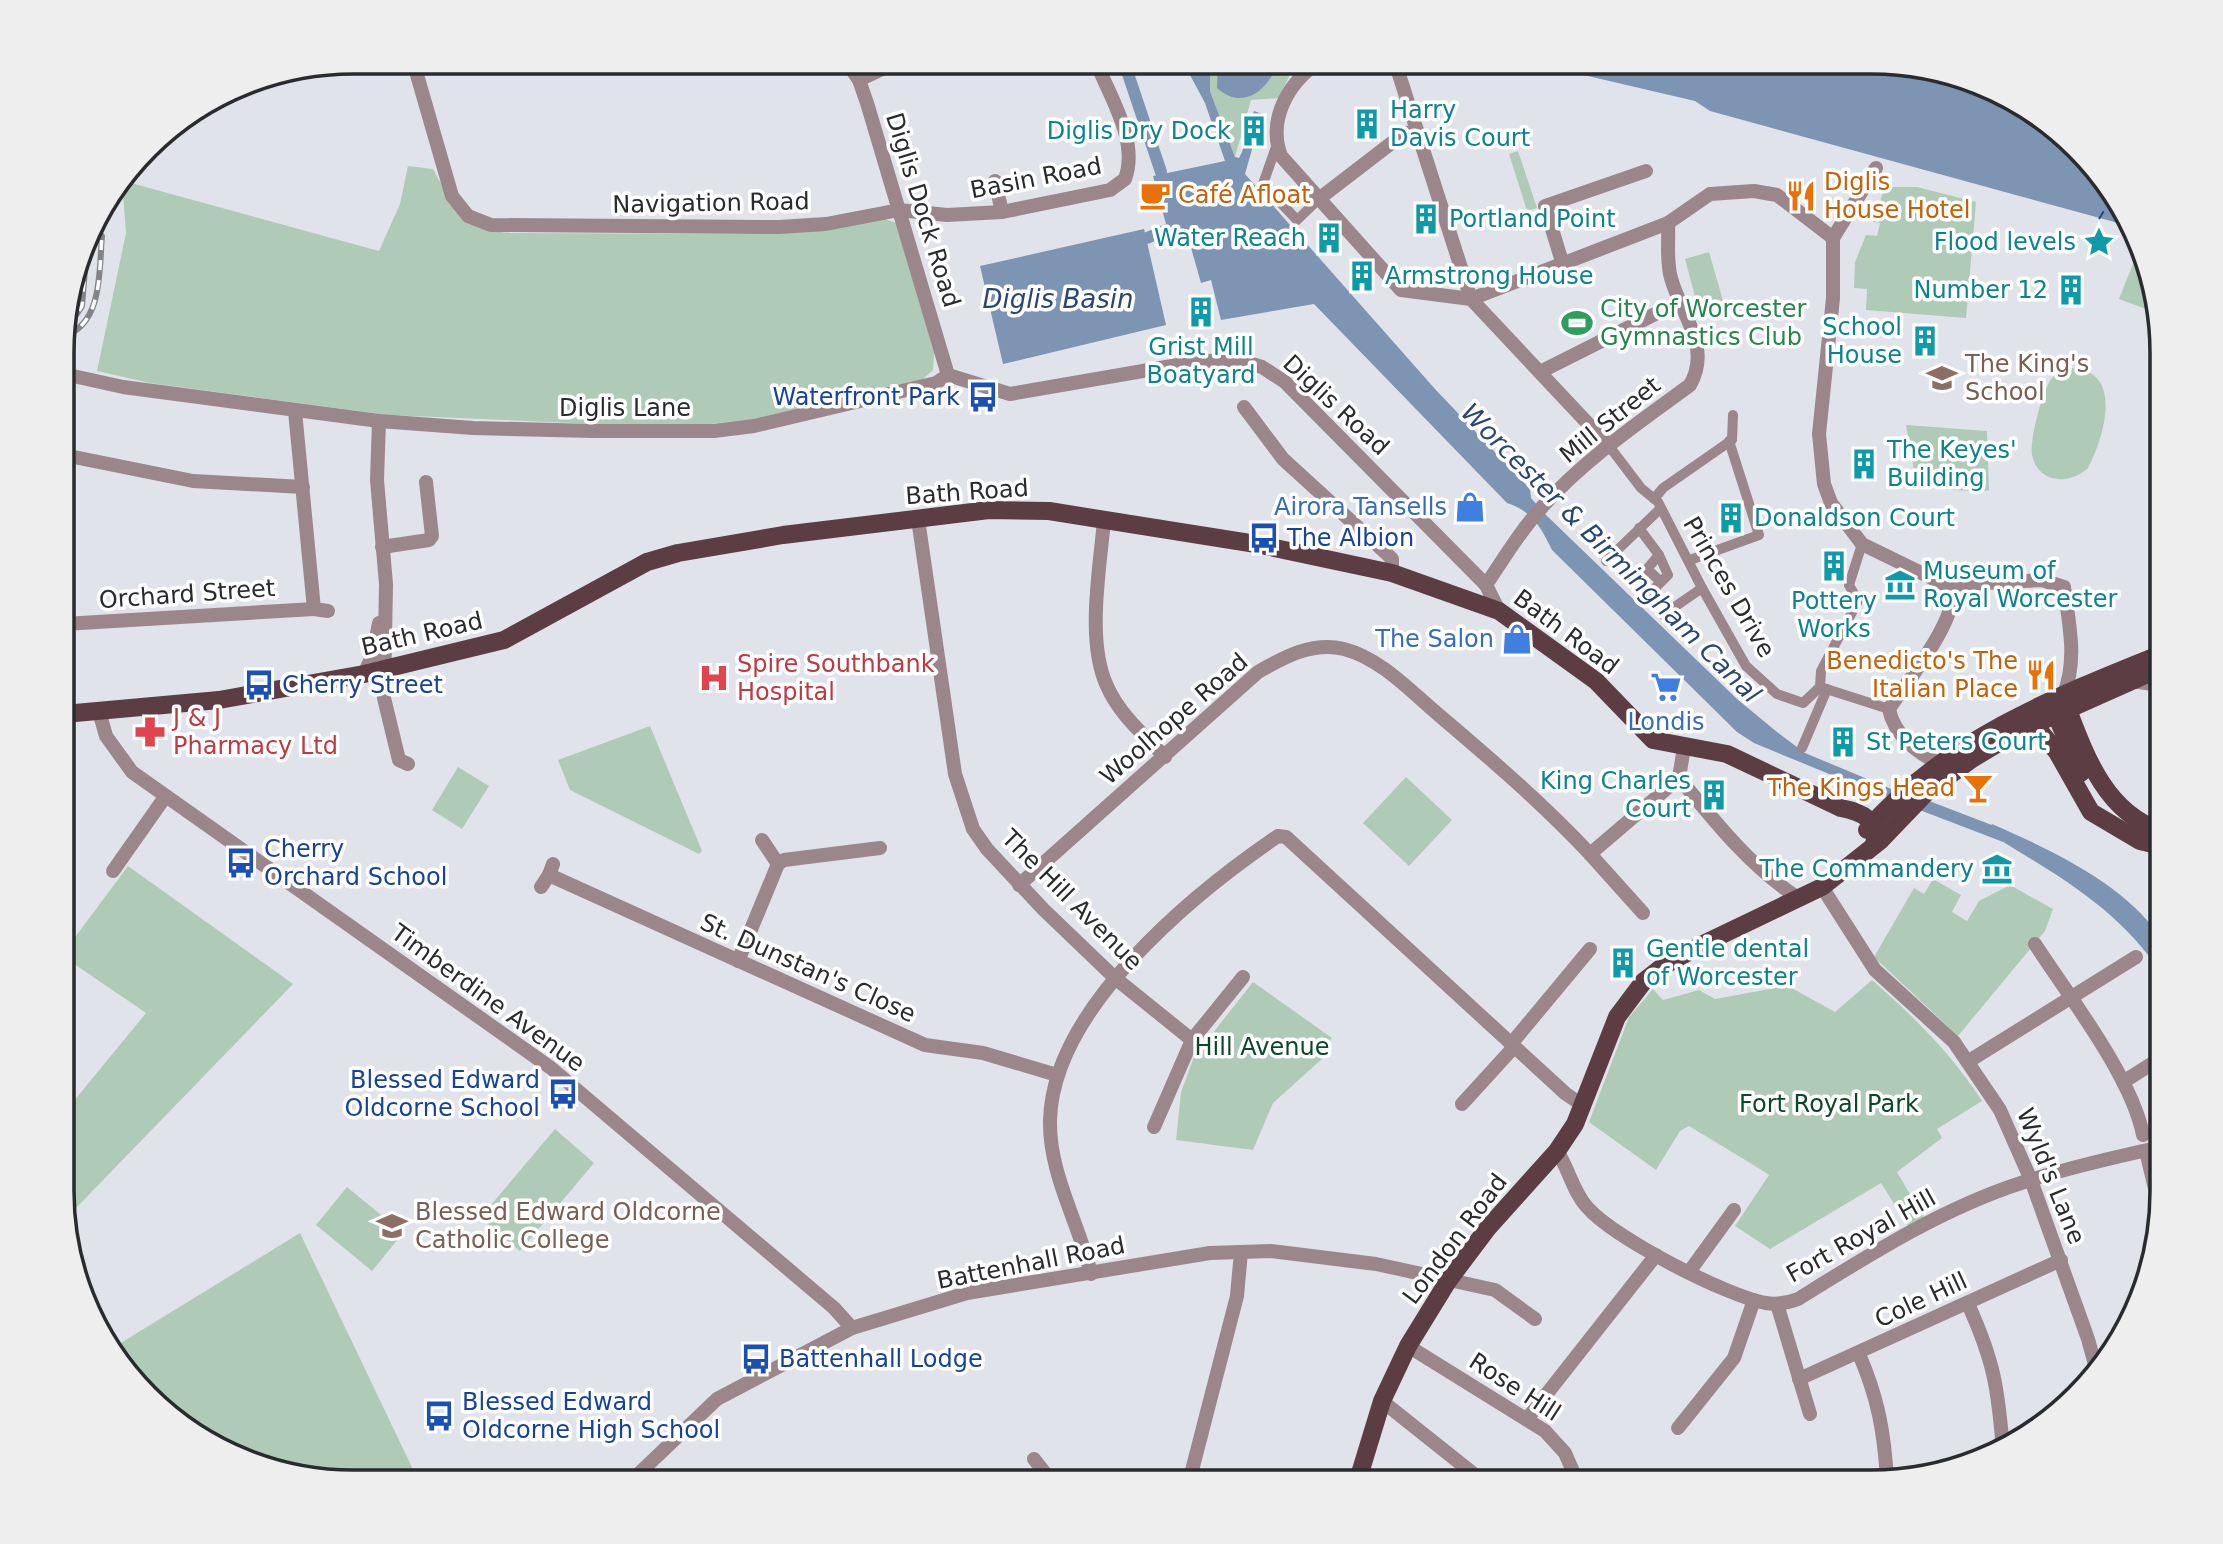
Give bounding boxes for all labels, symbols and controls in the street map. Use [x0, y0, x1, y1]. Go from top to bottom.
place label: Harry Davis Court [1390, 96, 1530, 152]
building icon: Harry Davis Court [1350, 107, 1384, 141]
street label: Diglis Dock Road [880, 109, 966, 311]
building icon: Diglis Dry Dock [1237, 114, 1271, 148]
place label: Diglis Dry Dock [1047, 117, 1231, 145]
street label: Basin Road [968, 152, 1104, 204]
place label: Diglis House Hotel [1824, 168, 1970, 224]
cafe icon: Café Afloat [1138, 178, 1172, 212]
restaurant icon: Diglis House Hotel [1784, 179, 1818, 213]
place label: Café Afloat [1178, 181, 1311, 209]
street label: Navigation Road [612, 187, 810, 219]
building icon: Portland Point [1409, 202, 1443, 236]
place label: Portland Point [1449, 205, 1616, 233]
building icon: Water Reach [1312, 221, 1346, 255]
place label: Water Reach [1154, 224, 1306, 252]
place icon: Flood levels [2082, 225, 2116, 259]
place label: Flood levels [1934, 228, 2076, 256]
building icon: Armstrong House [1345, 259, 1379, 293]
place label: Armstrong House [1385, 262, 1593, 290]
building icon: Number 12 [2054, 273, 2088, 307]
place label: Number 12 [1913, 276, 2048, 304]
water label: Diglis Basin [982, 284, 1134, 314]
building icon: Grist Mill Boatyard [1184, 295, 1218, 329]
place label: City of Worcester Gymnastics Club [1600, 295, 1806, 351]
sports icon: City of Worcester Gymnastics Club [1560, 306, 1594, 340]
place label: School House [1822, 313, 1902, 369]
building icon: School House [1908, 324, 1942, 358]
place label: Grist Mill Boatyard [1147, 333, 1255, 389]
street label: Diglis Road [1277, 349, 1395, 461]
place label: The King's School [1964, 350, 2089, 406]
school or university icon: The King's School [1925, 361, 1959, 395]
street label: Mill Street [1554, 371, 1666, 469]
bus stop icon: Waterfront Park [966, 380, 1000, 414]
place label: Waterfront Park [772, 383, 960, 411]
street label: Diglis Lane [559, 394, 691, 422]
water label: Worcester & Birmingham Canal [1455, 397, 1767, 709]
place label: The Keyes' Building [1886, 436, 2017, 492]
building icon: The Keyes' Building [1847, 447, 1881, 481]
street label: Bath Road [904, 474, 1030, 510]
shop icon: Airora Tansells [1453, 490, 1487, 524]
place label: Airora Tansells [1274, 493, 1447, 521]
building icon: Donaldson Court [1714, 501, 1748, 535]
place label: Donaldson Court [1754, 504, 1955, 532]
street label: Princes Drive [1677, 512, 1781, 662]
bus stop icon: The Albion [1247, 521, 1281, 555]
place label: The Albion [1286, 524, 1414, 552]
building icon: Pottery Works [1817, 549, 1851, 583]
place label: Museum of Royal Worcester [1923, 557, 2117, 613]
museum icon: Museum of Royal Worcester [1883, 568, 1917, 602]
street label: Orchard Street [98, 574, 276, 614]
street label: Bath Road [1508, 584, 1624, 680]
place label: Pottery Works [1791, 587, 1877, 643]
street label: Bath Road [359, 606, 485, 662]
shop icon: The Salon [1500, 622, 1534, 656]
place label: The Salon [1374, 625, 1494, 653]
street label: Woolhope Road [1095, 647, 1253, 791]
place label: Benedicto's The Italian Place [1826, 647, 2018, 703]
place label: Spire Southbank Hospital [737, 650, 935, 706]
restaurant icon: Benedicto's The Italian Place [2024, 658, 2058, 692]
hospital icon: Spire Southbank Hospital [697, 661, 731, 695]
bus stop icon: Cherry Street [242, 668, 276, 702]
supermarket icon: Londis [1649, 670, 1683, 704]
place label: Cherry Street [282, 671, 443, 699]
place label: J & J Pharmacy Ltd [171, 704, 338, 760]
place label: Londis [1627, 708, 1705, 736]
pharmacy icon: J & J Pharmacy Ltd [133, 715, 167, 749]
building icon: St Peters Court [1826, 725, 1860, 759]
place label: St Peters Court [1866, 728, 2047, 756]
place label: King Charles Court [1540, 767, 1691, 823]
bar icon: The Kings Head [1961, 771, 1995, 805]
place label: The Kings Head [1766, 774, 1955, 802]
building icon: King Charles Court [1697, 778, 1731, 812]
street label: The Hill Avenue [995, 823, 1148, 976]
place label: Cherry Orchard School [264, 835, 447, 891]
bus stop icon: Cherry Orchard School [224, 846, 258, 880]
museum icon: The Commandery [1980, 852, 2014, 886]
place label: The Commandery [1759, 855, 1974, 883]
street label: St. Dunstan's Close [696, 908, 920, 1028]
street label: Timberdine Avenue [385, 918, 590, 1078]
place label: Gentle dental of Worcester [1646, 935, 1809, 991]
building icon: Gentle dental of Worcester [1606, 946, 1640, 980]
park label: Hill Avenue [1195, 1033, 1329, 1061]
place label: Blessed Edward Oldcorne School [345, 1066, 540, 1122]
bus stop icon: Blessed Edward Oldcorne School [546, 1077, 580, 1111]
park label: Fort Royal Park [1739, 1090, 1919, 1118]
street label: Wyld's Lane [2011, 1104, 2091, 1248]
street label: London Road [1397, 1168, 1513, 1310]
street label: Fort Royal Hill [1782, 1183, 1940, 1289]
place label: Blessed Edward Oldcorne Catholic College [415, 1198, 721, 1254]
school or university icon: Blessed Edward Oldcorne Catholic College [375, 1209, 409, 1243]
street label: Battenhall Road [935, 1231, 1127, 1295]
street label: Cole Hill [1870, 1266, 1972, 1334]
bus stop icon: Battenhall Lodge [739, 1342, 773, 1376]
place label: Battenhall Lodge [779, 1345, 983, 1373]
street label: Rose Hill [1464, 1347, 1566, 1427]
place label: Blessed Edward Oldcorne High School [462, 1388, 720, 1444]
bus stop icon: Blessed Edward Oldcorne High School [422, 1399, 456, 1433]

